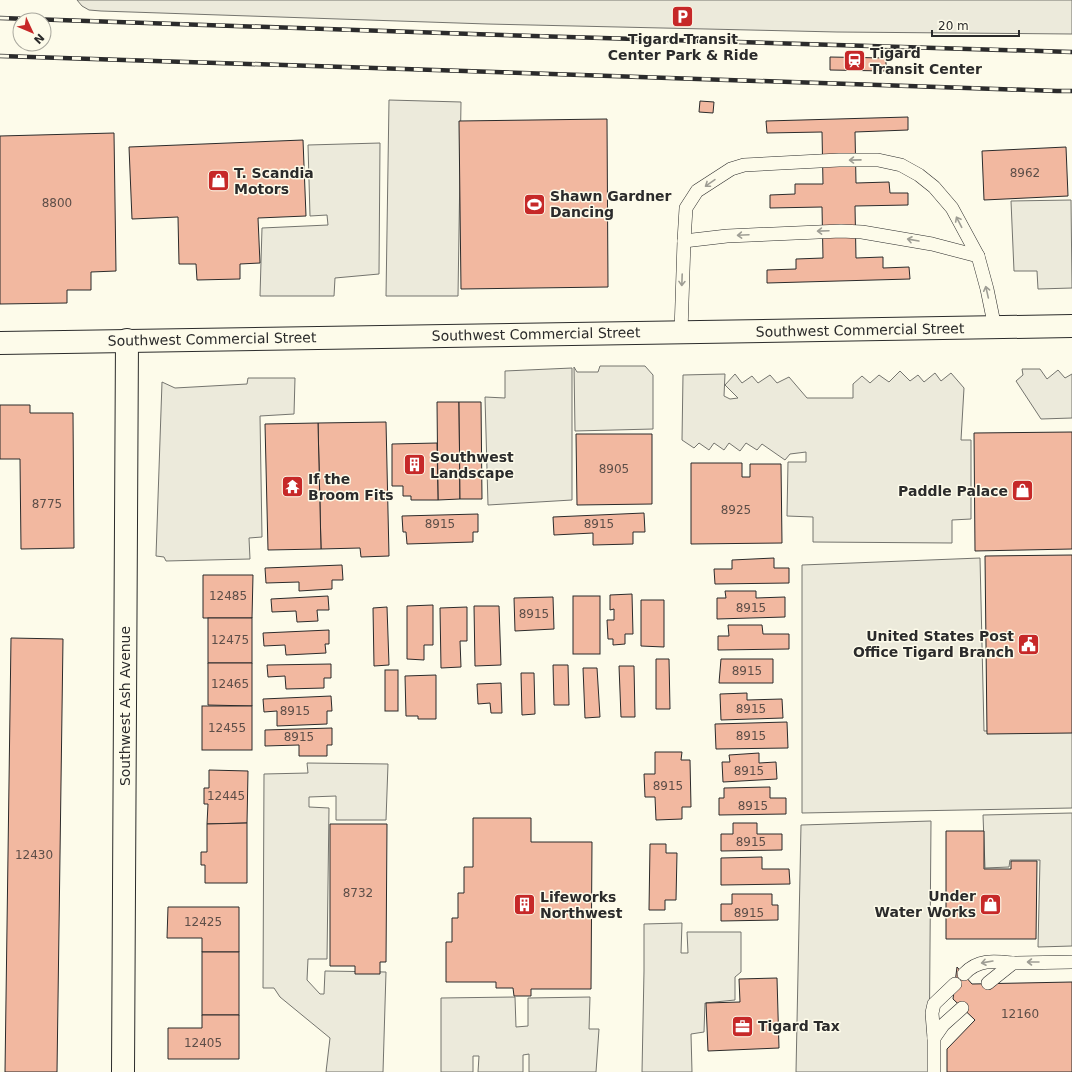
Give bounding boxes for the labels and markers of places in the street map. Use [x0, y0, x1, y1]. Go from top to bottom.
parking icon: Tigard Transit Center Park & Ride [670, 4, 696, 30]
place label: Tigard Transit Center Park & Ride [608, 31, 758, 63]
place label: Tigard Transit Center [870, 45, 982, 77]
station icon: Tigard Transit Center [841, 48, 867, 74]
place label: T. Scandia Motors [234, 165, 314, 197]
shop icon: T. Scandia Motors [205, 168, 231, 194]
place label: Shawn Gardner Dancing [550, 188, 672, 220]
sports icon: Shawn Gardner Dancing [521, 191, 547, 217]
place label: Southwest Landscape [430, 449, 514, 481]
building icon: Southwest Landscape [402, 452, 428, 478]
place label: If the Broom Fits [308, 471, 394, 503]
temple icon: If the Broom Fits [280, 474, 306, 500]
shop icon: Paddle Palace [1010, 478, 1036, 504]
place label: Paddle Palace [898, 483, 1008, 499]
place label: United States Post Office Tigard Branch [853, 628, 1014, 660]
public building icon: United States Post Office Tigard Branch [1016, 631, 1042, 657]
place label: Under Water Works [875, 888, 976, 920]
place label: Lifeworks Northwest [540, 889, 623, 921]
shop icon: Under Water Works [978, 891, 1004, 917]
building icon: Lifeworks Northwest [512, 892, 538, 918]
office icon: Tigard Tax [730, 1013, 756, 1039]
place label: Tigard Tax [758, 1018, 840, 1034]

